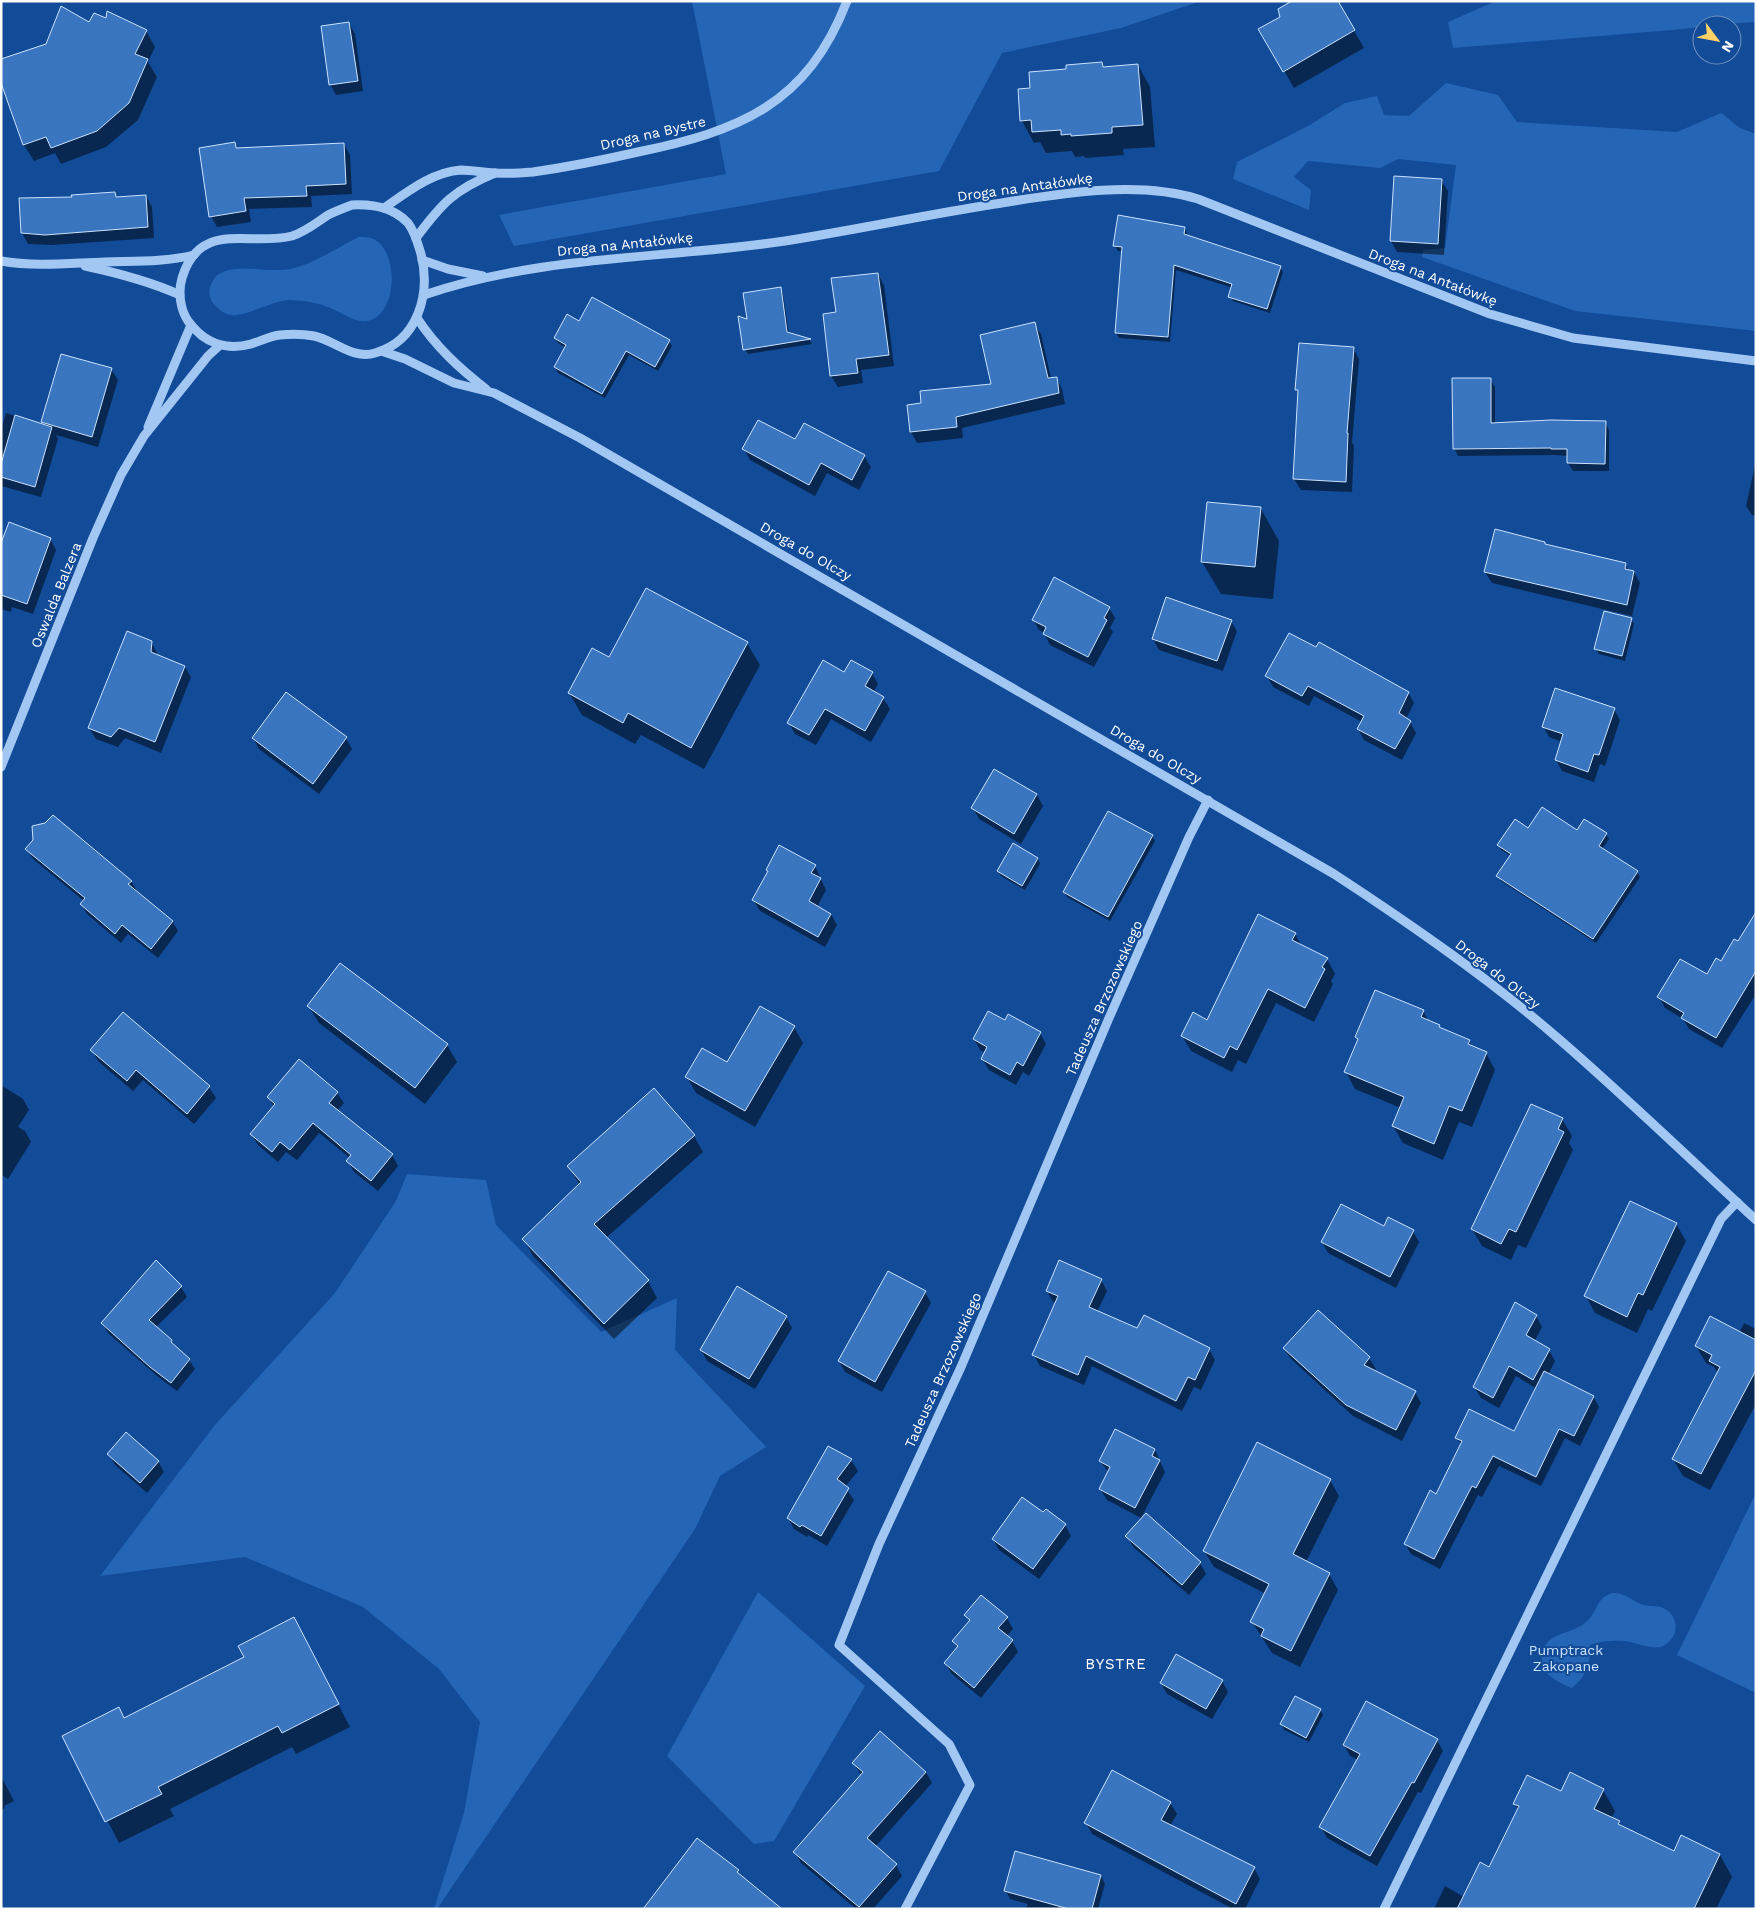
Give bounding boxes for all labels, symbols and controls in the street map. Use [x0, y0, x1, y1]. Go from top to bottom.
north arrow [1692, 15, 1742, 65]
text: N [1718, 38, 1738, 56]
street label: Droga na Bystre [599, 113, 707, 153]
street label: Droga na Antałówkę [956, 170, 1094, 204]
street label: Droga na Antałówkę [556, 229, 694, 259]
street label: Droga na Antałówkę [1366, 245, 1500, 309]
street label: Droga do Olczy [757, 518, 855, 584]
street label: Oswalda Balzera [27, 540, 85, 650]
street label: Droga do Olczy [1107, 721, 1205, 787]
street label: Tadeusza Brzozowskiego [1062, 918, 1146, 1078]
street label: Droga do Olczy [1452, 936, 1544, 1012]
street label: Tadeusza Brzozowskiego [901, 1290, 985, 1450]
park label: Pumptrack Zakopane [1529, 1642, 1603, 1674]
district label: BYSTRE [1085, 1655, 1147, 1673]

